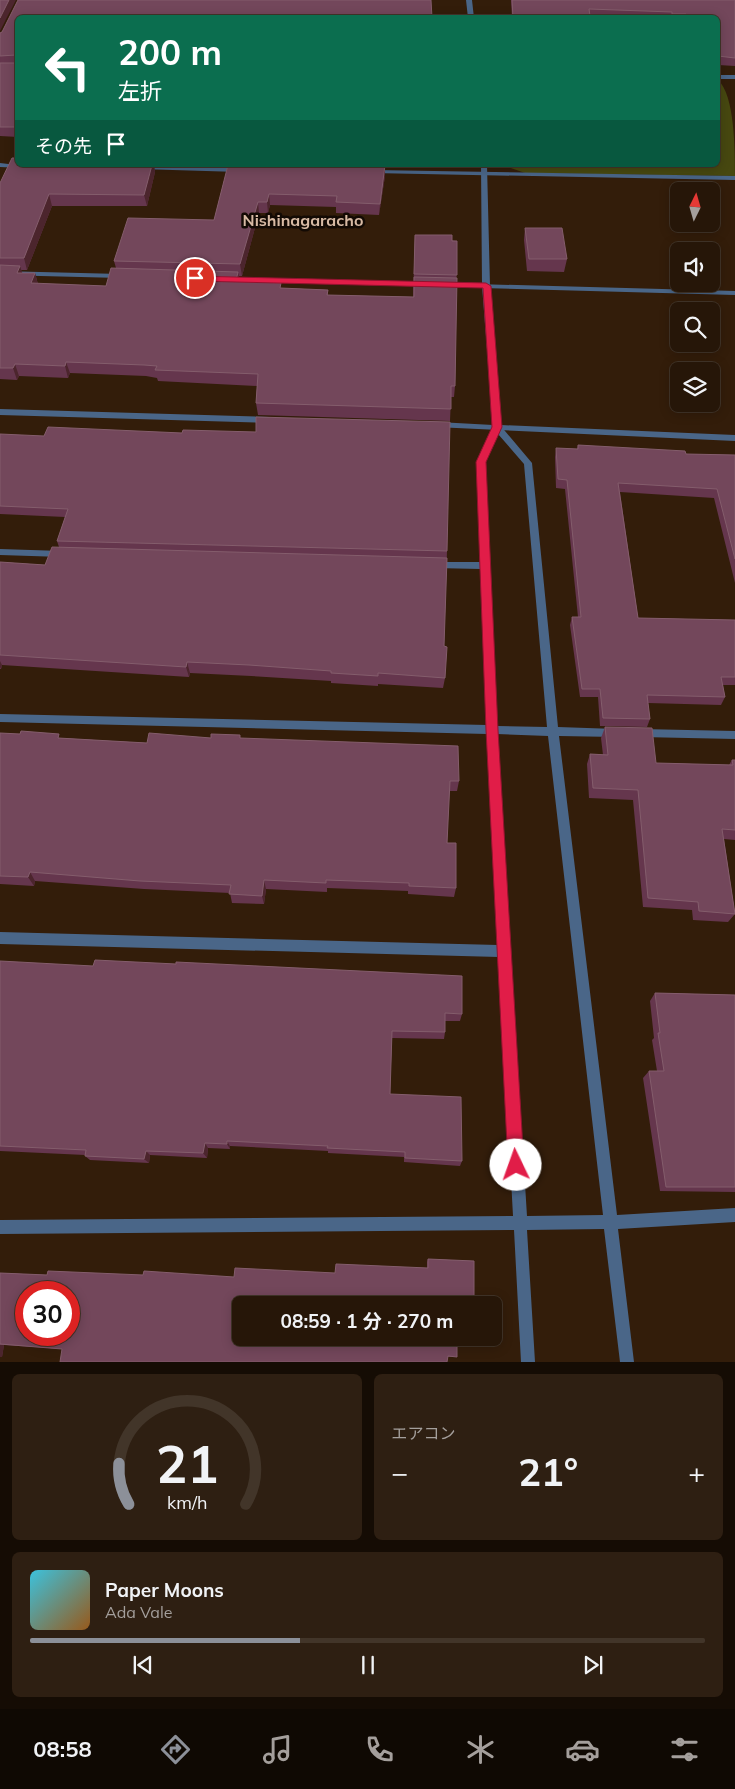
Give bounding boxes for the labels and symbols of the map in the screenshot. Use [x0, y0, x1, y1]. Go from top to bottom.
north arrow [670, 182, 720, 232]
district label: Nishinagaracho [243, 210, 363, 230]
pin [174, 257, 216, 299]
position arrow [489, 1138, 541, 1190]
speed limit sign: 30 [15, 1281, 80, 1346]

